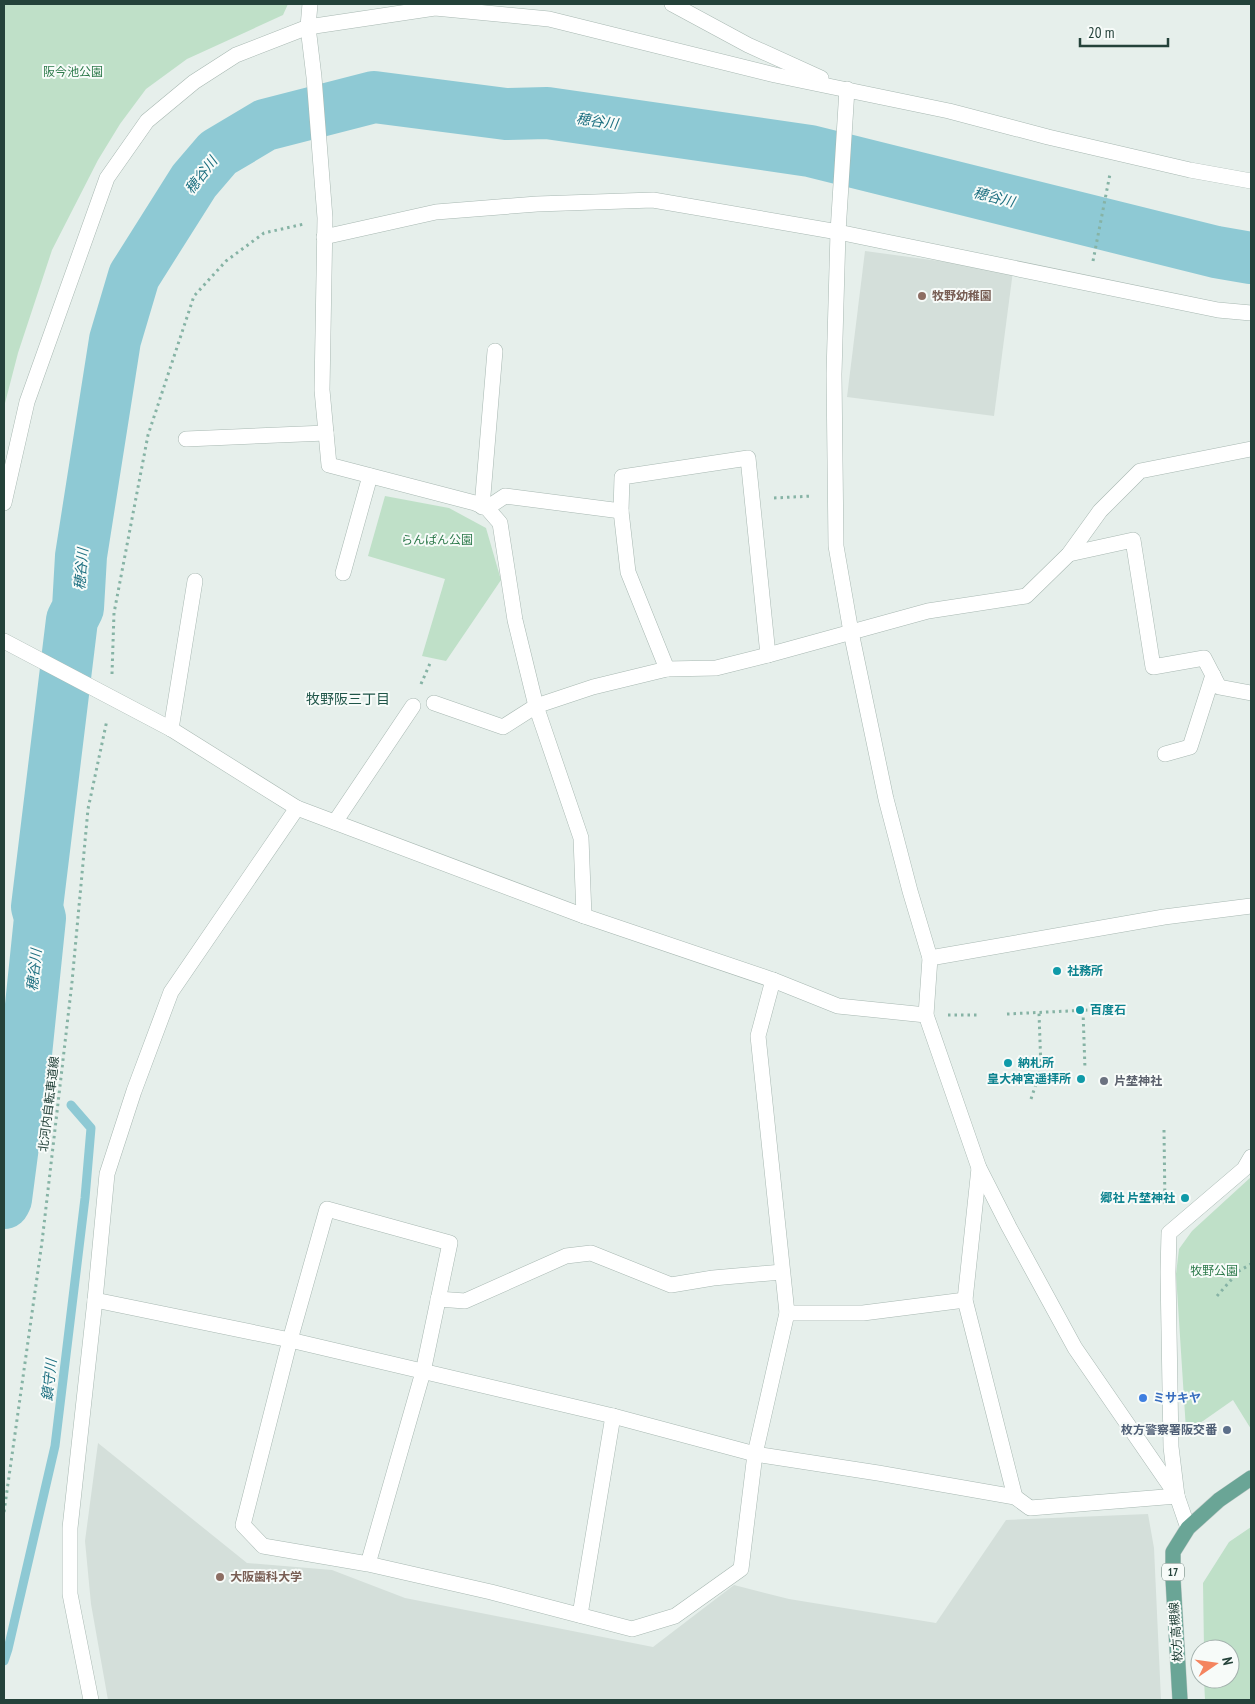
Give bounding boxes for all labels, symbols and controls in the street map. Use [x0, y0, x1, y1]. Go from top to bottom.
scale bar [1080, 15, 1168, 47]
text: 20 m [1088, 23, 1114, 42]
park label: 阪今池公園 [43, 64, 103, 79]
water label: 穂谷川 [575, 109, 621, 133]
water label: 穂谷川 [181, 151, 222, 197]
water label: 穂谷川 [971, 183, 1018, 211]
place label: 牧野幼稚園 [932, 288, 992, 303]
marker: 牧野幼稚園 [916, 290, 928, 302]
park label: らんぱん公園 [401, 532, 473, 547]
water label: 穂谷川 [70, 545, 92, 591]
district label: 牧野阪三丁目 [306, 690, 390, 708]
water label: 穂谷川 [23, 946, 45, 992]
place label: 社務所 [1067, 963, 1103, 978]
marker: 社務所 [1051, 965, 1063, 977]
place label: 百度石 [1090, 1002, 1126, 1017]
marker: 百度石 [1074, 1004, 1086, 1016]
street label: 北河内自転車道線 [35, 1055, 62, 1153]
place label: 納札所 [1018, 1055, 1054, 1070]
marker: 納札所 [1002, 1057, 1014, 1069]
place label: 皇大神宮遥拝所 [987, 1071, 1071, 1086]
marker: 皇大神宮遥拝所 [1075, 1073, 1087, 1085]
place label: 片埜神社 [1114, 1073, 1162, 1088]
marker: 片埜神社 [1098, 1075, 1110, 1087]
place label: 郷社 片埜神社 [1101, 1190, 1175, 1205]
marker: 郷社 片埜神社 [1179, 1192, 1191, 1204]
park label: 牧野公園 [1190, 1263, 1238, 1278]
water label: 鎮守川 [38, 1356, 60, 1402]
place label: ミサキヤ [1153, 1390, 1201, 1405]
marker: ミサキヤ [1137, 1392, 1149, 1404]
place label: 枚方警察署阪交番 [1121, 1422, 1218, 1437]
marker: 枚方警察署阪交番 [1221, 1424, 1233, 1436]
road number: 17 [1162, 1564, 1184, 1580]
place label: 大阪歯科大学 [230, 1569, 302, 1584]
marker: 大阪歯科大学 [214, 1571, 226, 1583]
street label: 枚方高槻線 [1166, 1602, 1185, 1662]
north arrow [1190, 1639, 1240, 1689]
text: N [1218, 1655, 1237, 1667]

